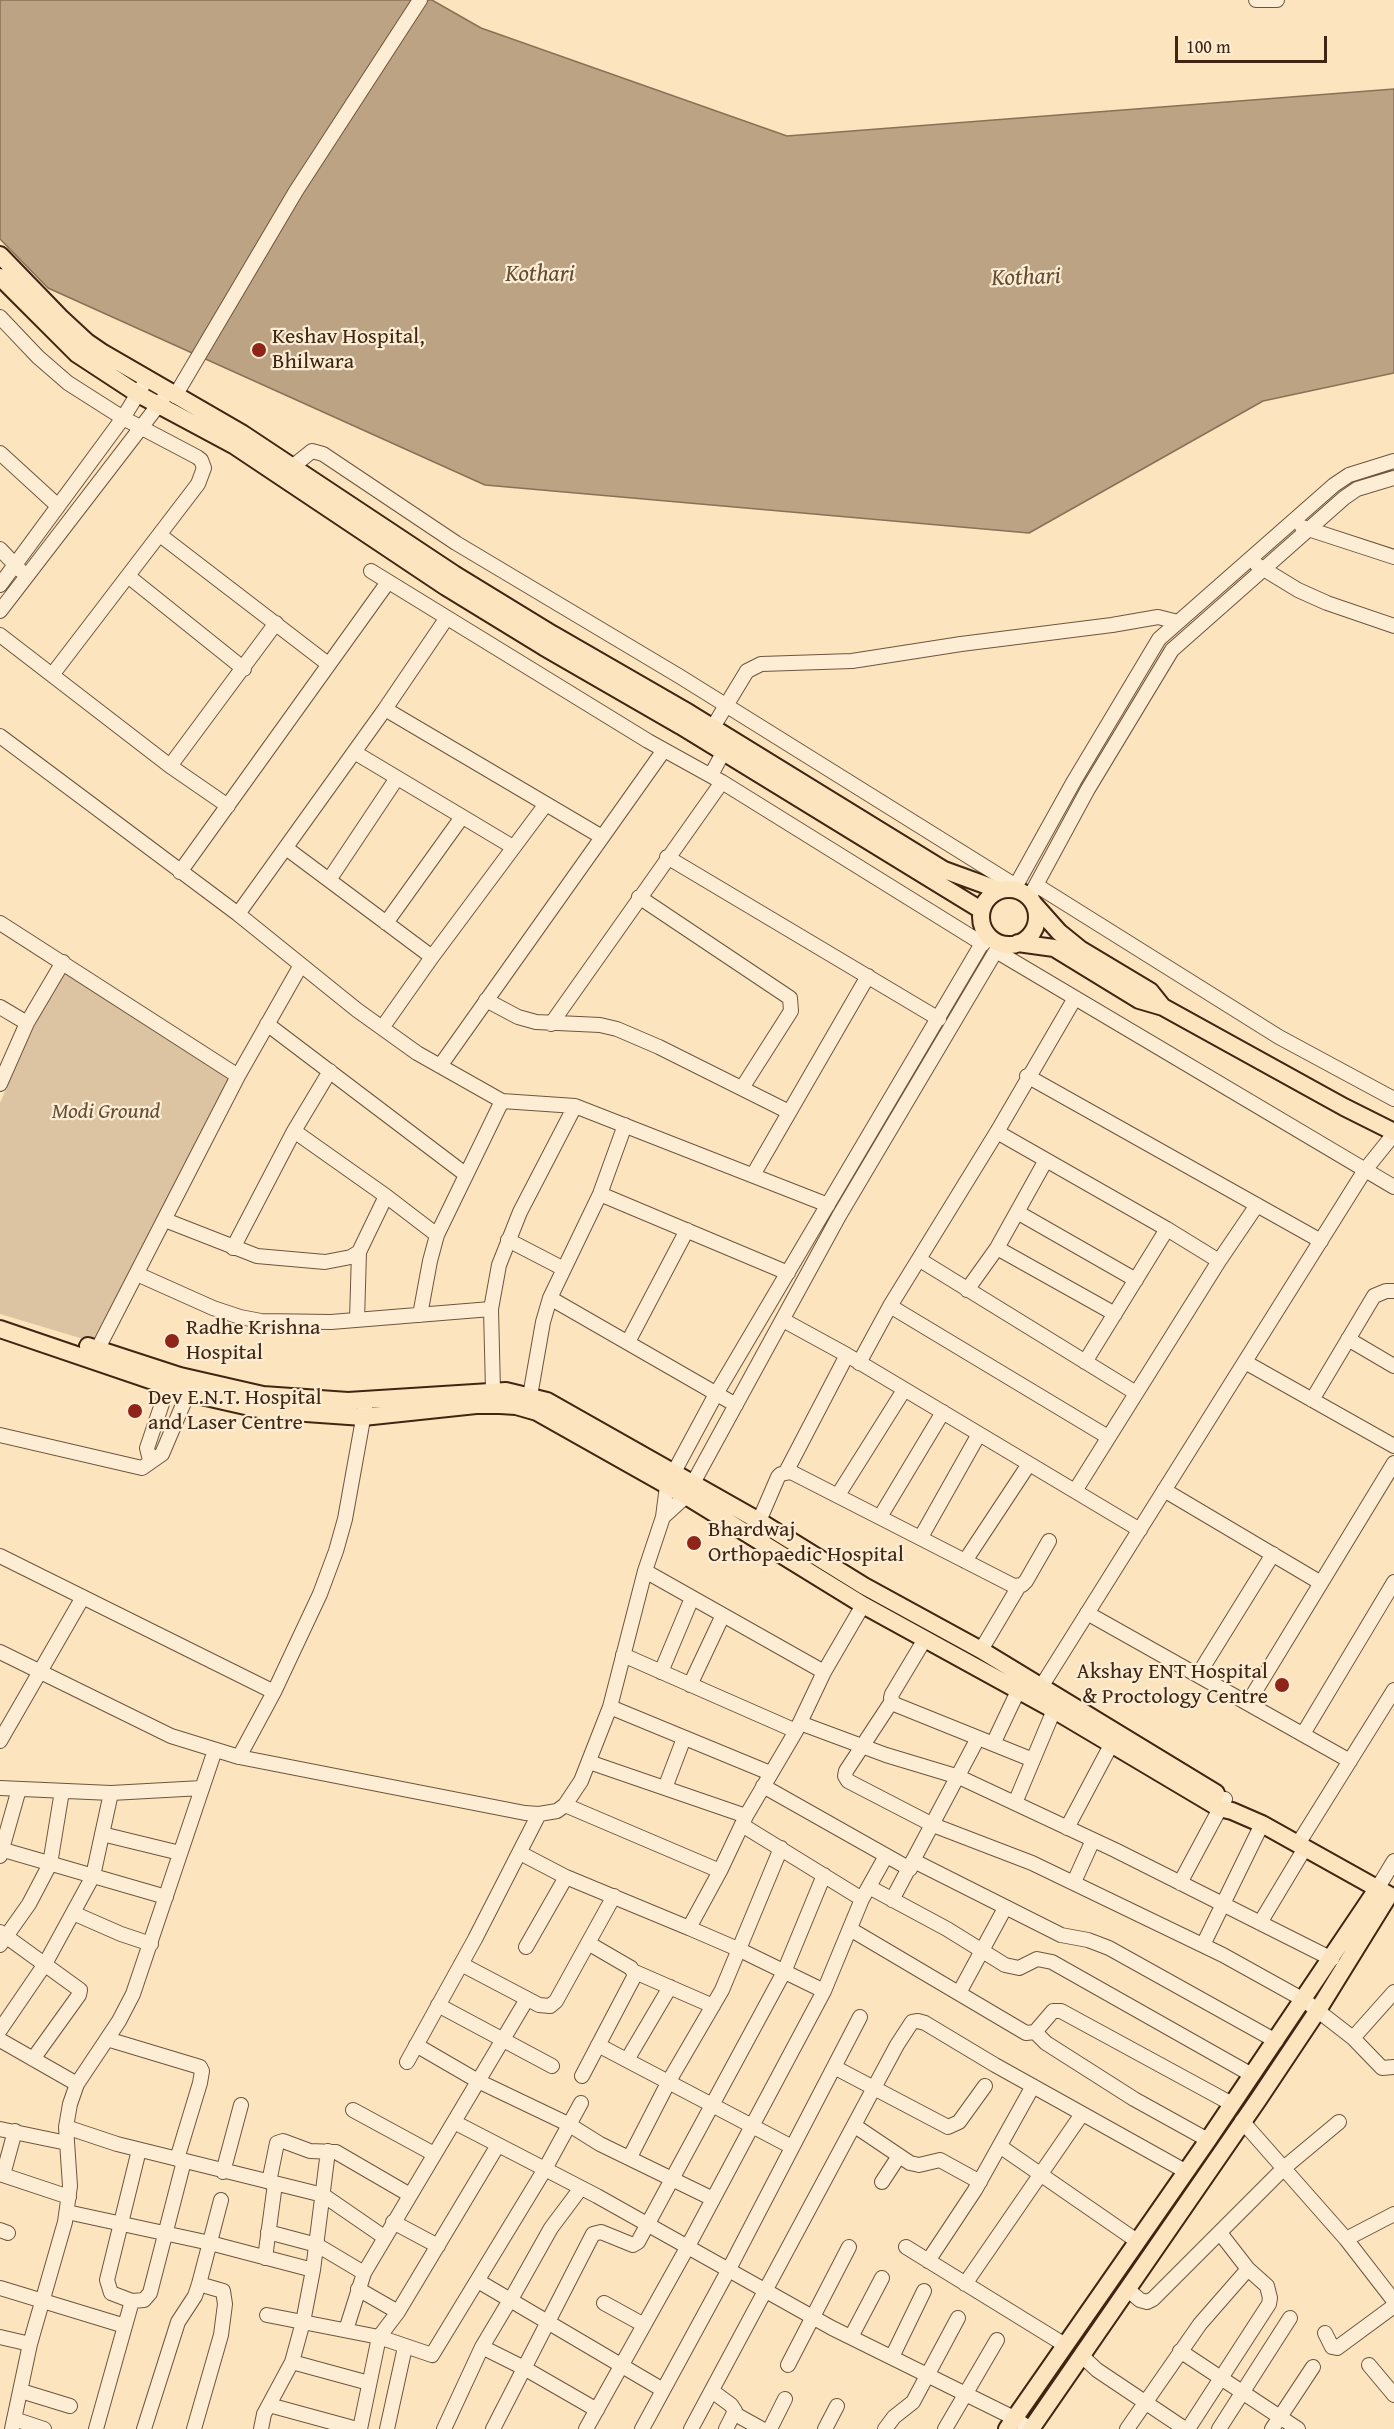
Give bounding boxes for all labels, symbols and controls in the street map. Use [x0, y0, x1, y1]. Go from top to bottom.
scale bar [1178, 24, 1330, 62]
text: 100 m [1186, 33, 1231, 60]
water label: Kothari [505, 261, 575, 289]
water label: Kothari [991, 262, 1061, 294]
place label: Keshav Hospital, Bhilwara [272, 324, 425, 376]
marker: Keshav Hospital, Bhilwara [250, 341, 268, 359]
park label: Modi Ground [52, 1099, 160, 1125]
place label: Radhe Krishna Hospital [186, 1315, 320, 1366]
marker: Radhe Krishna Hospital [163, 1332, 181, 1350]
place label: Dev E.N.T. Hospital and Laser Centre [148, 1385, 322, 1436]
marker: Dev E.N.T. Hospital and Laser Centre [126, 1402, 144, 1420]
place label: Bhardwaj Orthopaedic Hospital [708, 1517, 904, 1568]
marker: Bhardwaj Orthopaedic Hospital [685, 1534, 703, 1552]
place label: Akshay ENT Hospital & Proctology Centre [1077, 1659, 1268, 1711]
marker: Akshay ENT Hospital & Proctology Centre [1273, 1676, 1291, 1694]

